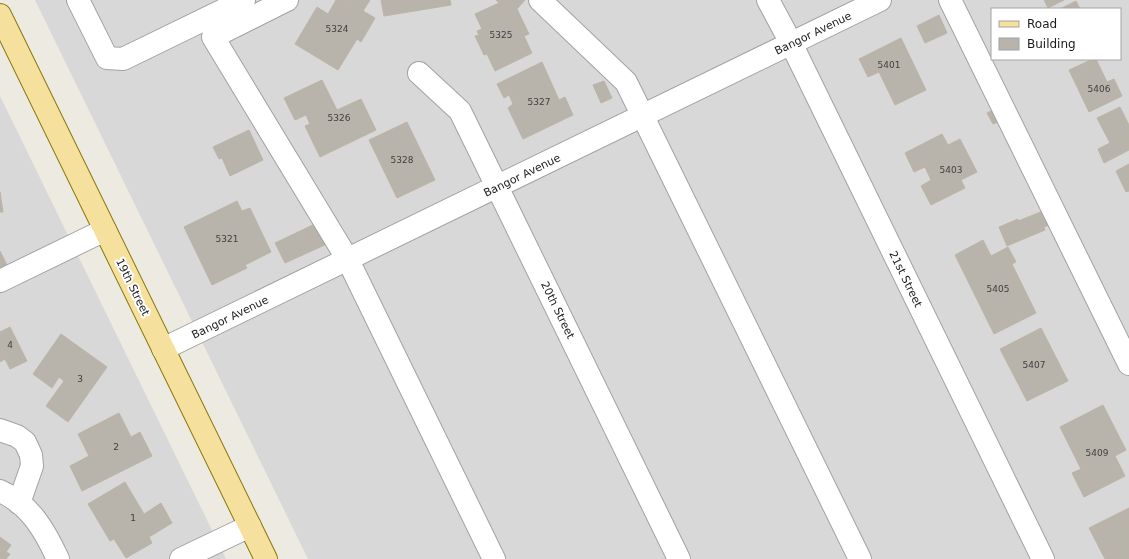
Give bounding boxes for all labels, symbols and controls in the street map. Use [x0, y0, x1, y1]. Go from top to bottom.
legend [991, 8, 1121, 60]
street label: Bangor Avenue [773, 9, 854, 58]
text: Road [1027, 17, 1057, 31]
house number: 5324 [326, 24, 349, 34]
house number: 5325 [490, 30, 512, 40]
text: Building [1027, 37, 1076, 51]
house number: 5401 [878, 60, 900, 70]
house number: 5406 [1088, 84, 1111, 94]
house number: 5327 [528, 97, 550, 107]
house number: 5326 [328, 113, 351, 123]
street label: Bangor Avenue [482, 151, 563, 200]
house number: 5328 [391, 155, 414, 165]
house number: 5403 [940, 165, 962, 175]
house number: 5321 [216, 234, 238, 244]
street label: 21st Street [886, 249, 925, 310]
street label: 19th Street [113, 256, 152, 319]
street label: 20th Street [538, 279, 577, 342]
house number: 5405 [987, 284, 1009, 294]
street label: Bangor Avenue [190, 293, 271, 342]
house number: 4 [7, 340, 13, 350]
house number: 5407 [1023, 360, 1045, 370]
house number: 3 [77, 374, 83, 384]
house number: 2 [113, 442, 119, 452]
house number: 5409 [1086, 448, 1109, 458]
house number: 1 [130, 513, 136, 523]

